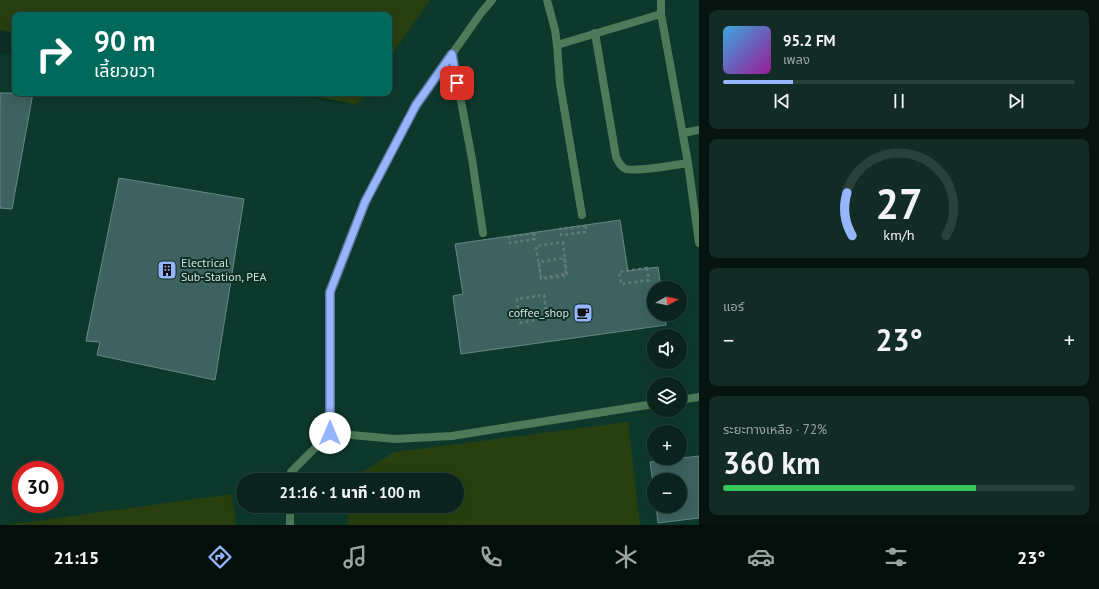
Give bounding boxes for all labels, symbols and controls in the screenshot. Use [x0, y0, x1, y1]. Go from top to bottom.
text: 90 m [94, 22, 155, 59]
icon: right [28, 28, 80, 80]
text: 95.2 FM [783, 31, 836, 50]
text: เพลง [783, 51, 810, 68]
text: เลี้ยวขวา [94, 59, 155, 82]
pin [440, 66, 474, 100]
icon: arrive [446, 72, 468, 94]
icon: previous [771, 90, 793, 112]
icon: pause [888, 90, 910, 112]
icon: next [1005, 90, 1027, 112]
text: 27 [875, 177, 923, 230]
text: km/h [883, 225, 915, 244]
place label: Electrical Sub-Station, PEA [181, 255, 266, 284]
building icon: Electrical Sub-Station, PEA [156, 259, 178, 281]
north arrow [647, 281, 687, 321]
map controls [647, 281, 687, 513]
text: แอร์ [723, 298, 744, 315]
cafe icon: coffee_shop [572, 302, 594, 324]
place label: coffee_shop [509, 305, 569, 320]
text: 23° [875, 320, 923, 359]
text: − [723, 326, 734, 354]
text: + [1064, 326, 1075, 354]
button: sound [647, 329, 687, 369]
button: layers [647, 377, 687, 417]
position arrow [309, 412, 351, 454]
text: ระยะทางเหลือ · 72% [723, 421, 827, 438]
button: + [647, 425, 687, 465]
text: 360 km [723, 443, 821, 482]
speed limit sign: 30 [12, 461, 64, 513]
button: − [647, 473, 687, 513]
text: 21:16 · 1 นาที · 100 m [280, 483, 420, 502]
icon: directions [206, 543, 234, 571]
icon: music [341, 543, 369, 571]
icon: phone [477, 543, 505, 571]
icon: climate [612, 543, 640, 571]
icon: car [747, 543, 775, 571]
icon: filters [882, 543, 910, 571]
text: 21:15 [54, 546, 99, 569]
text: 23° [1017, 546, 1045, 569]

